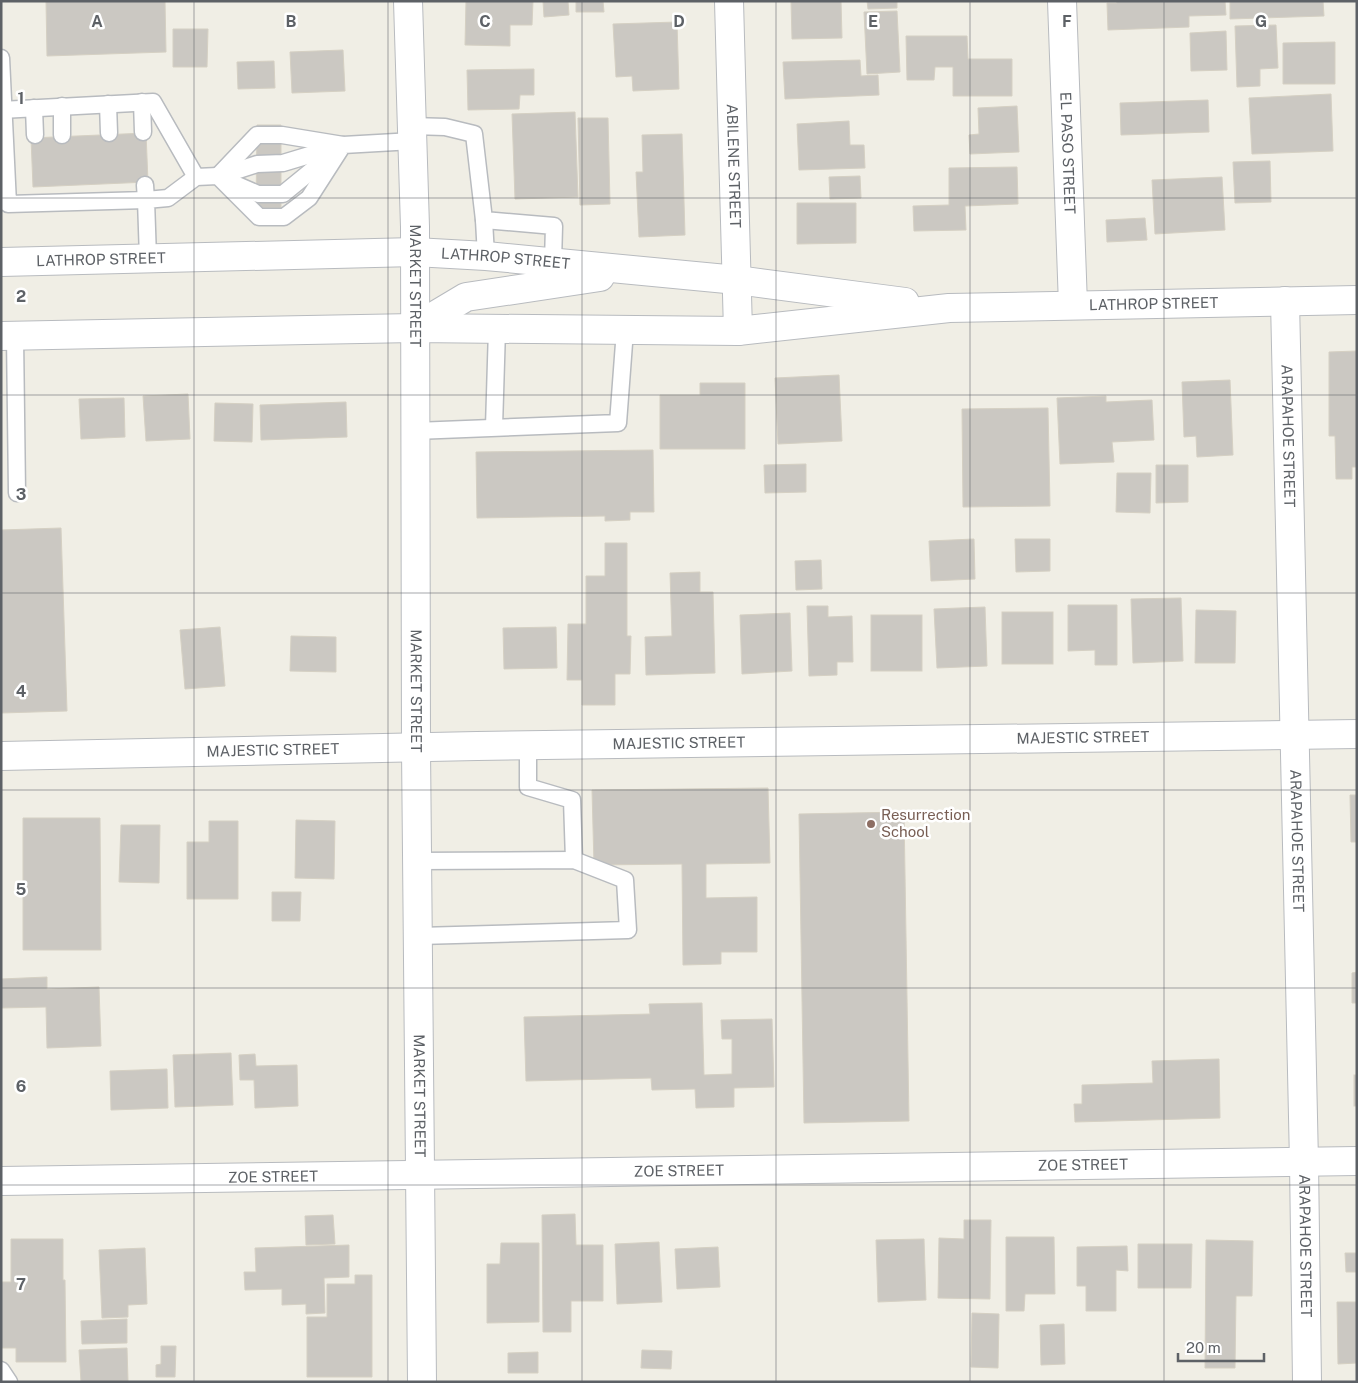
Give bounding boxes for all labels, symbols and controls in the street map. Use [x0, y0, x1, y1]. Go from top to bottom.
text: A [91, 12, 103, 31]
text: B [286, 12, 297, 31]
text: C [479, 12, 491, 31]
text: D [673, 12, 685, 31]
text: E [868, 12, 878, 31]
text: F [1062, 12, 1072, 31]
text: G [1255, 12, 1267, 31]
text: 1 [18, 89, 24, 108]
street label: EL PASO STREET [1057, 92, 1079, 214]
street label: ABILENE STREET [724, 104, 744, 228]
street label: MARKET STREET [407, 224, 424, 348]
street label: LATHROP STREET [441, 244, 571, 272]
street label: LATHROP STREET [36, 249, 166, 269]
text: 2 [16, 287, 26, 306]
street label: LATHROP STREET [1089, 294, 1219, 313]
street label: ARAPAHOE STREET [1278, 364, 1299, 508]
text: 3 [16, 485, 26, 504]
street label: MARKET STREET [408, 629, 425, 753]
text: 4 [16, 682, 27, 701]
street label: MAJESTIC STREET [1016, 728, 1150, 747]
street label: MAJESTIC STREET [612, 733, 746, 752]
street label: MAJESTIC STREET [206, 740, 340, 760]
street label: ARAPAHOE STREET [1287, 769, 1307, 913]
place label: Resurrection School [881, 806, 970, 840]
marker: Resurrection School [865, 818, 877, 830]
text: 5 [16, 880, 27, 899]
street label: MARKET STREET [411, 1034, 429, 1158]
text: 6 [16, 1077, 26, 1096]
street label: ZOE STREET [1038, 1155, 1128, 1174]
street label: ZOE STREET [634, 1161, 724, 1180]
street label: ZOE STREET [228, 1167, 318, 1186]
street label: ARAPAHOE STREET [1296, 1174, 1315, 1318]
text: 7 [16, 1275, 26, 1294]
scale bar [1178, 1330, 1264, 1362]
text: 20 m [1186, 1339, 1221, 1356]

